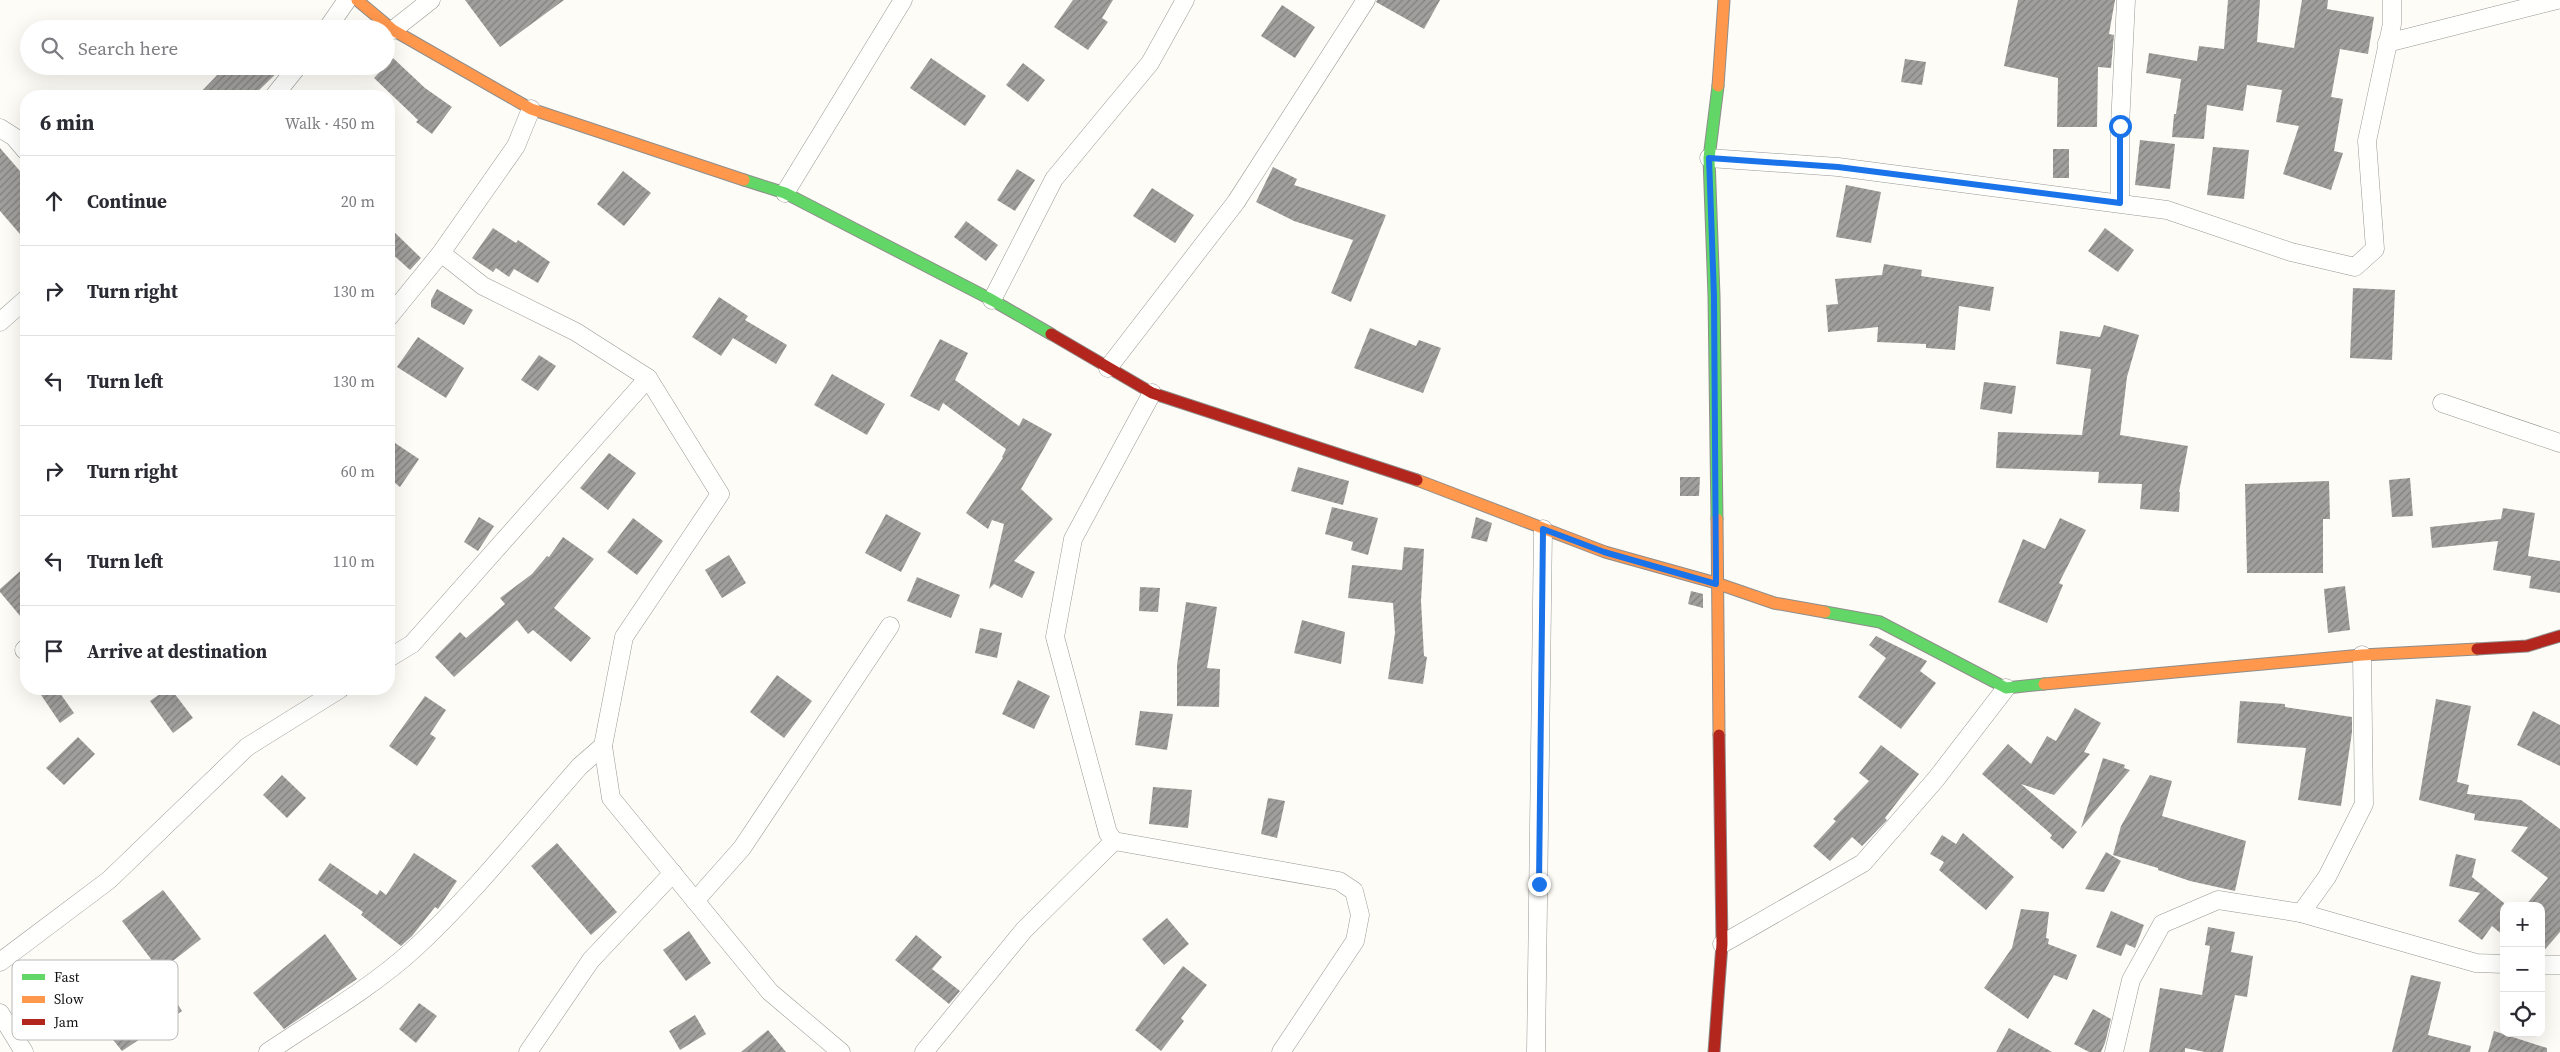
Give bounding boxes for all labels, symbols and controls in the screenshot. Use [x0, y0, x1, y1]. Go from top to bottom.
search box [20, 20, 395, 75]
icon: search [38, 34, 66, 62]
text: Search here [78, 35, 178, 61]
text: 6 min [40, 108, 95, 137]
text: Walk · 450 m [285, 112, 375, 134]
route start [2109, 115, 2132, 138]
icon: ahead [40, 187, 68, 215]
text: Continue [87, 188, 167, 214]
text: 20 m [341, 190, 375, 212]
icon: right [40, 277, 68, 305]
text: Turn right [87, 278, 178, 304]
text: 130 m [333, 280, 375, 302]
icon: left [40, 367, 68, 395]
text: Turn left [87, 368, 163, 394]
text: 130 m [333, 370, 375, 392]
icon: right [40, 457, 68, 485]
text: Turn right [87, 458, 178, 484]
text: 60 m [341, 460, 375, 482]
icon: left [40, 547, 68, 575]
text: Turn left [87, 548, 163, 574]
text: 110 m [333, 550, 375, 572]
icon: arrive [40, 637, 68, 665]
text: Arrive at destination [87, 638, 267, 664]
route end [1528, 873, 1551, 896]
map controls [2500, 902, 2545, 1037]
button: + [2500, 902, 2545, 947]
button: − [2500, 947, 2545, 992]
legend [12, 960, 178, 1040]
text: Fast [54, 967, 80, 987]
text: Slow [54, 989, 84, 1009]
button: locate [2500, 992, 2545, 1037]
text: Jam [53, 1012, 79, 1032]

